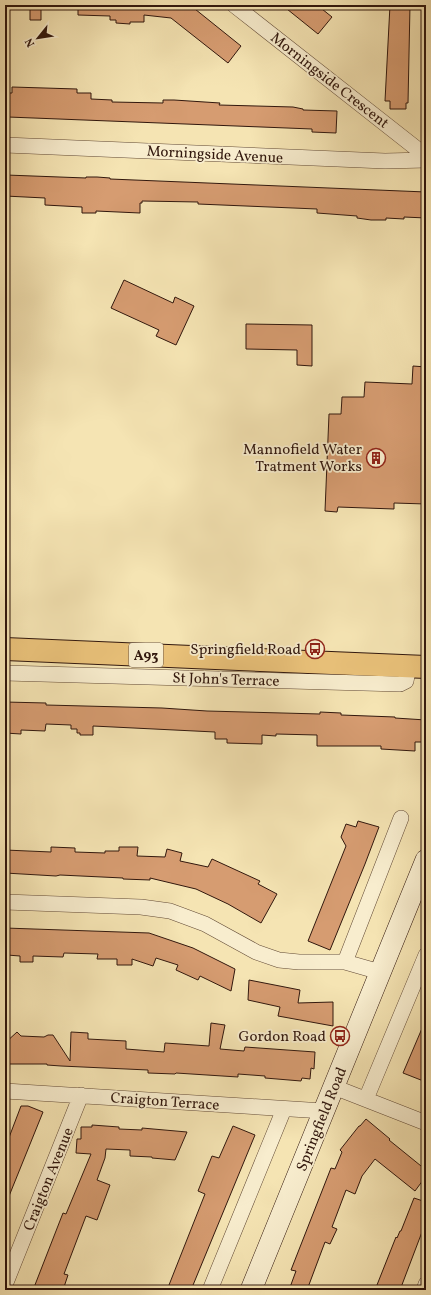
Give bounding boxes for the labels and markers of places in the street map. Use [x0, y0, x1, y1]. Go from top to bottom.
place label: Mannofield Water Tratment Works [243, 440, 362, 478]
building icon: Mannofield Water Tratment Works [365, 447, 387, 469]
bus stop icon: Springfield Road [304, 638, 326, 660]
place label: Springfield Road [190, 640, 301, 661]
bus stop icon: Gordon Road [329, 1025, 351, 1047]
place label: Gordon Road [239, 1027, 326, 1048]

